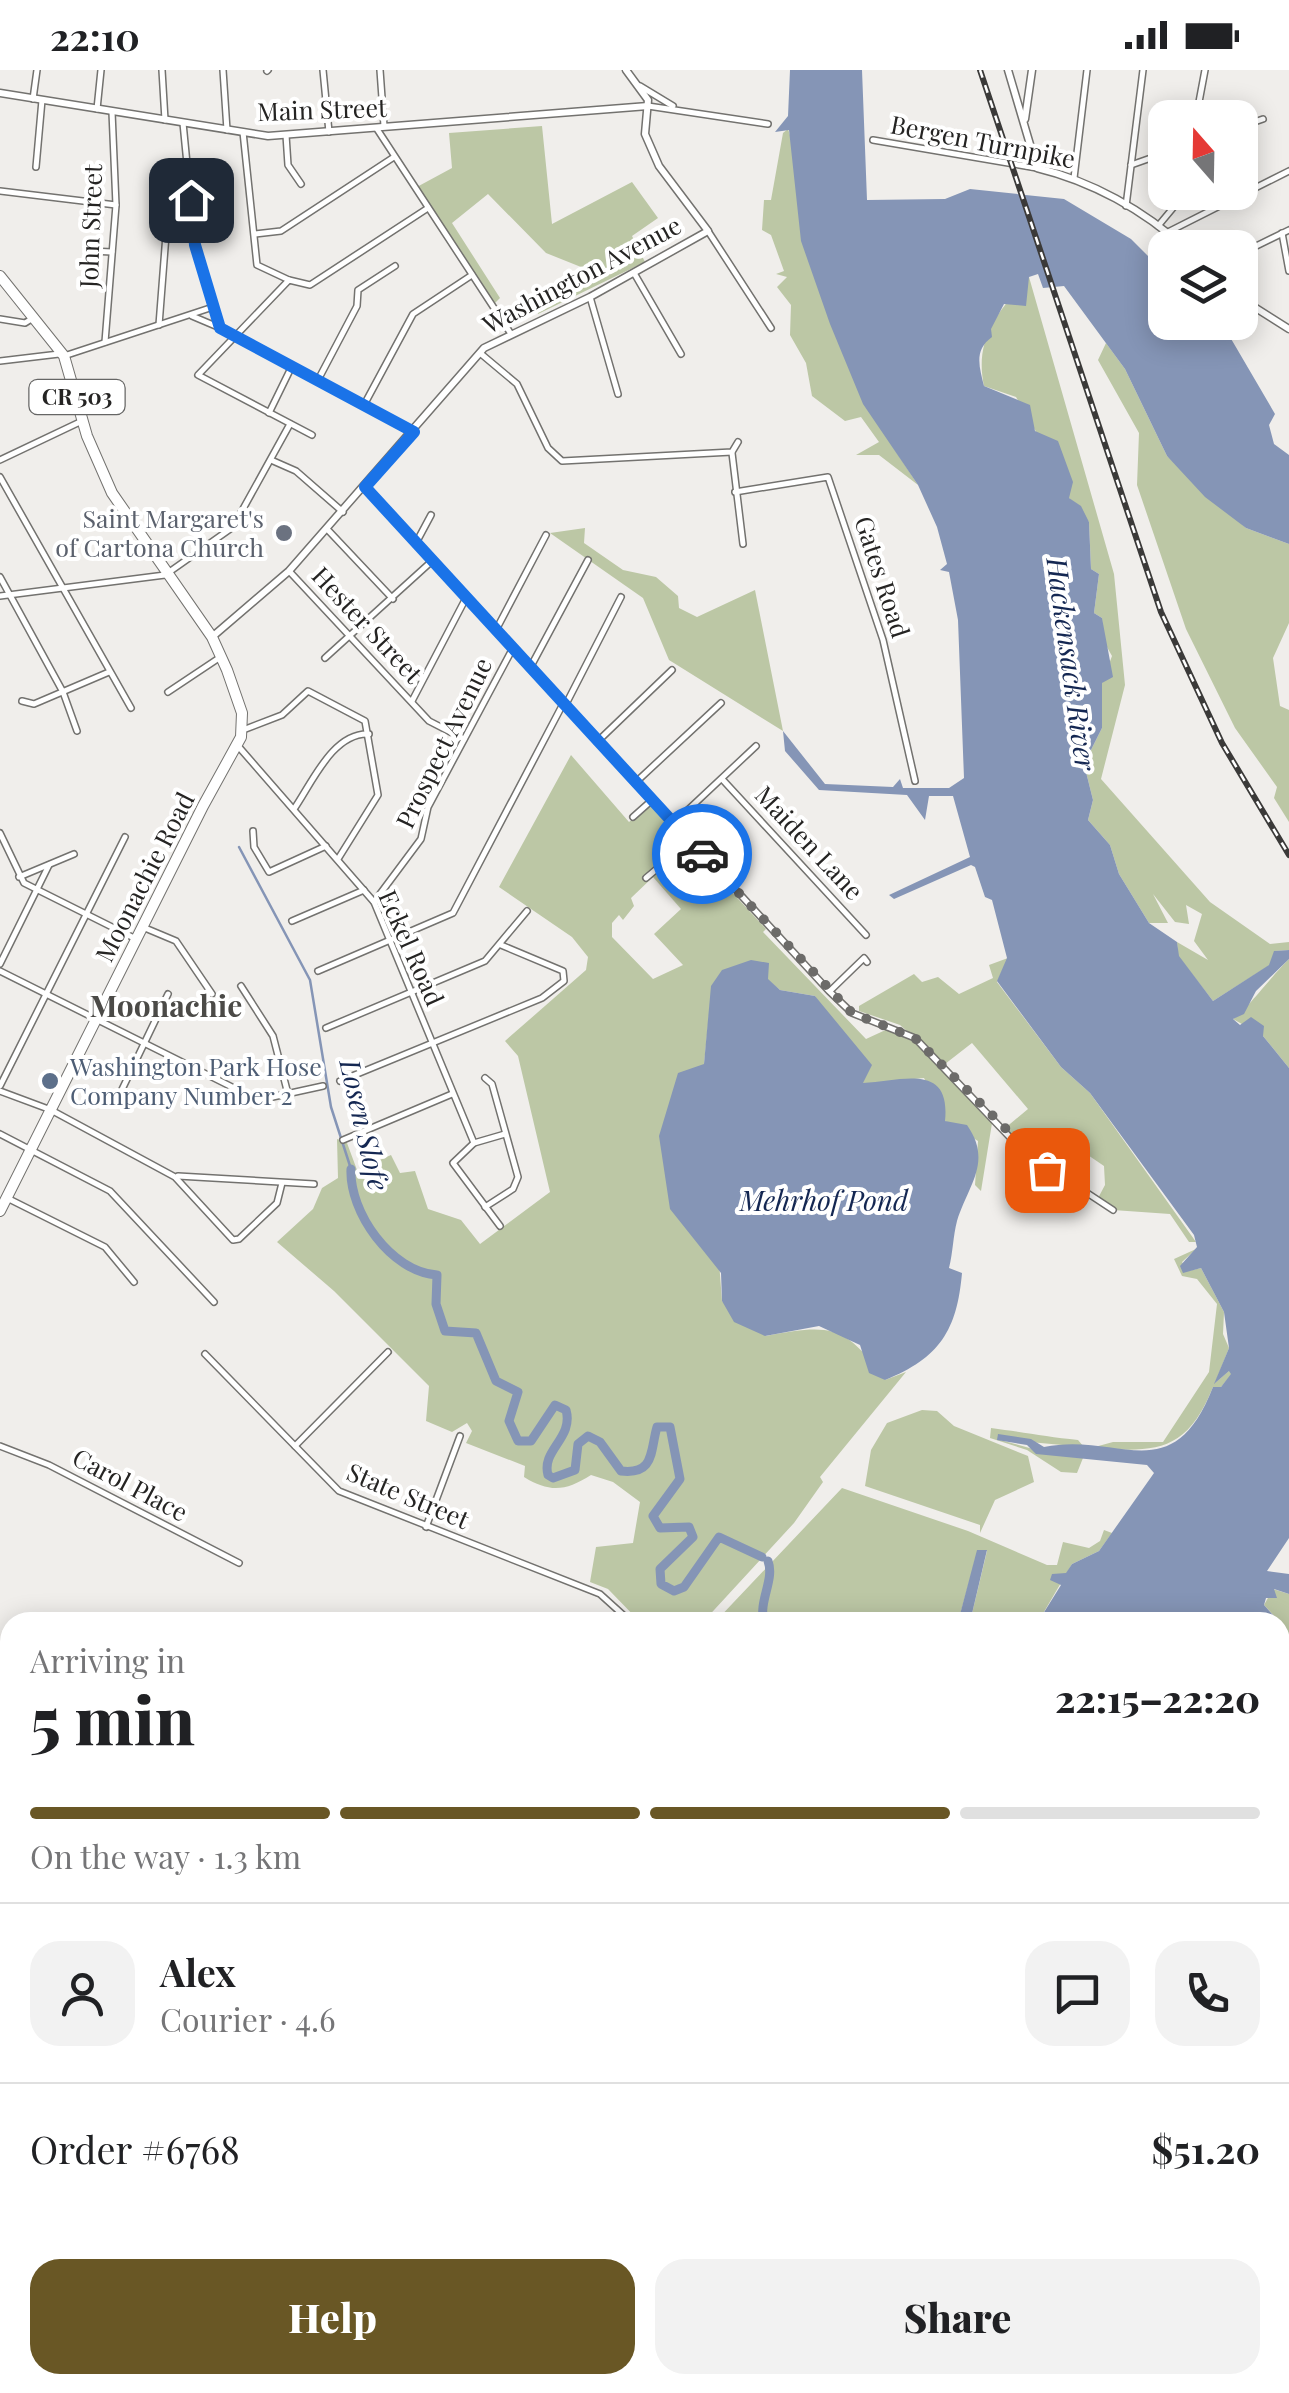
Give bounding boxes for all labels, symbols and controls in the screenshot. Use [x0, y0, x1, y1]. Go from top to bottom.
text: 22:10 [50, 10, 140, 61]
street label: Main Street [257, 90, 388, 127]
north arrow [1148, 100, 1258, 210]
map controls [1148, 100, 1258, 340]
street label: Bergen Turnpike [888, 106, 1078, 175]
pin [149, 158, 234, 243]
street label: John Street [71, 162, 108, 290]
icon: home [164, 173, 219, 228]
street label: Washington Avenue [475, 207, 686, 340]
button: layers [1148, 230, 1258, 340]
road number: CR 503 [30, 380, 124, 414]
place label: Saint Margaret's of Cartona Church [55, 501, 264, 563]
street label: Gates Road [848, 512, 919, 641]
marker: Saint Margaret's of Cartona Church [273, 522, 295, 544]
water label: Hackensack River [1039, 554, 1106, 774]
street label: Hester Street [306, 559, 431, 690]
street label: Prospect Avenue [387, 652, 498, 833]
street label: Maiden Lane [749, 778, 871, 906]
street label: Moonachie Road [87, 786, 201, 967]
courier [652, 804, 752, 904]
icon: car [675, 827, 730, 882]
street label: Eckel Road [372, 884, 453, 1010]
district label: Moonachie [90, 985, 242, 1025]
place label: Washington Park Hose Company Number 2 [69, 1049, 322, 1111]
water label: Losen Slofe [332, 1054, 399, 1194]
marker: Washington Park Hose Company Number 2 [39, 1070, 61, 1092]
pin [1005, 1128, 1090, 1213]
icon: bag [1020, 1143, 1075, 1198]
water label: Mehrhof Pond [739, 1181, 909, 1218]
street label: Carol Place [67, 1440, 194, 1528]
street label: State Street [342, 1454, 476, 1536]
text: Arriving in [30, 1638, 185, 1681]
text: 22:15–22:20 [1055, 1672, 1260, 1723]
text: 5 min [30, 1675, 195, 1761]
text: On the way · 1.3 km [30, 1834, 301, 1877]
button: person [30, 1941, 135, 2046]
button: chat [1025, 1941, 1130, 2046]
button: phone [1155, 1941, 1260, 2046]
text: Alex [160, 1946, 236, 1997]
text: Courier · 4.6 [160, 1997, 336, 2040]
text: Order #6768 [30, 2123, 240, 2174]
text: $51.20 [1152, 2123, 1260, 2174]
button: Help [30, 2259, 635, 2374]
button: Share [655, 2259, 1260, 2374]

